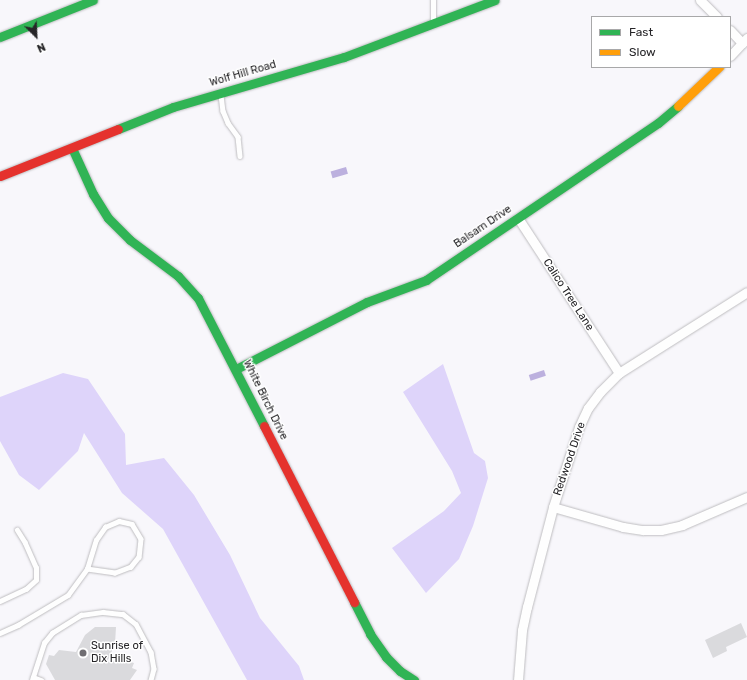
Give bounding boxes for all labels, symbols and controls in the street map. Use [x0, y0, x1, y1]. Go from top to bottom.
north arrow [16, 16, 56, 56]
legend [591, 16, 731, 68]
text: Fast [629, 25, 653, 39]
text: N [35, 40, 47, 55]
text: Slow [629, 45, 656, 59]
street label: Wolf Hill Road [208, 58, 278, 90]
street label: Balsam Drive [452, 203, 514, 251]
street label: Calico Tree Lane [540, 256, 596, 334]
street label: White Birch Drive [240, 358, 290, 442]
street label: Redwood Drive [551, 421, 589, 497]
place label: Sunrise of Dix Hills [91, 640, 143, 666]
marker: Sunrise of Dix Hills [78, 648, 88, 658]

